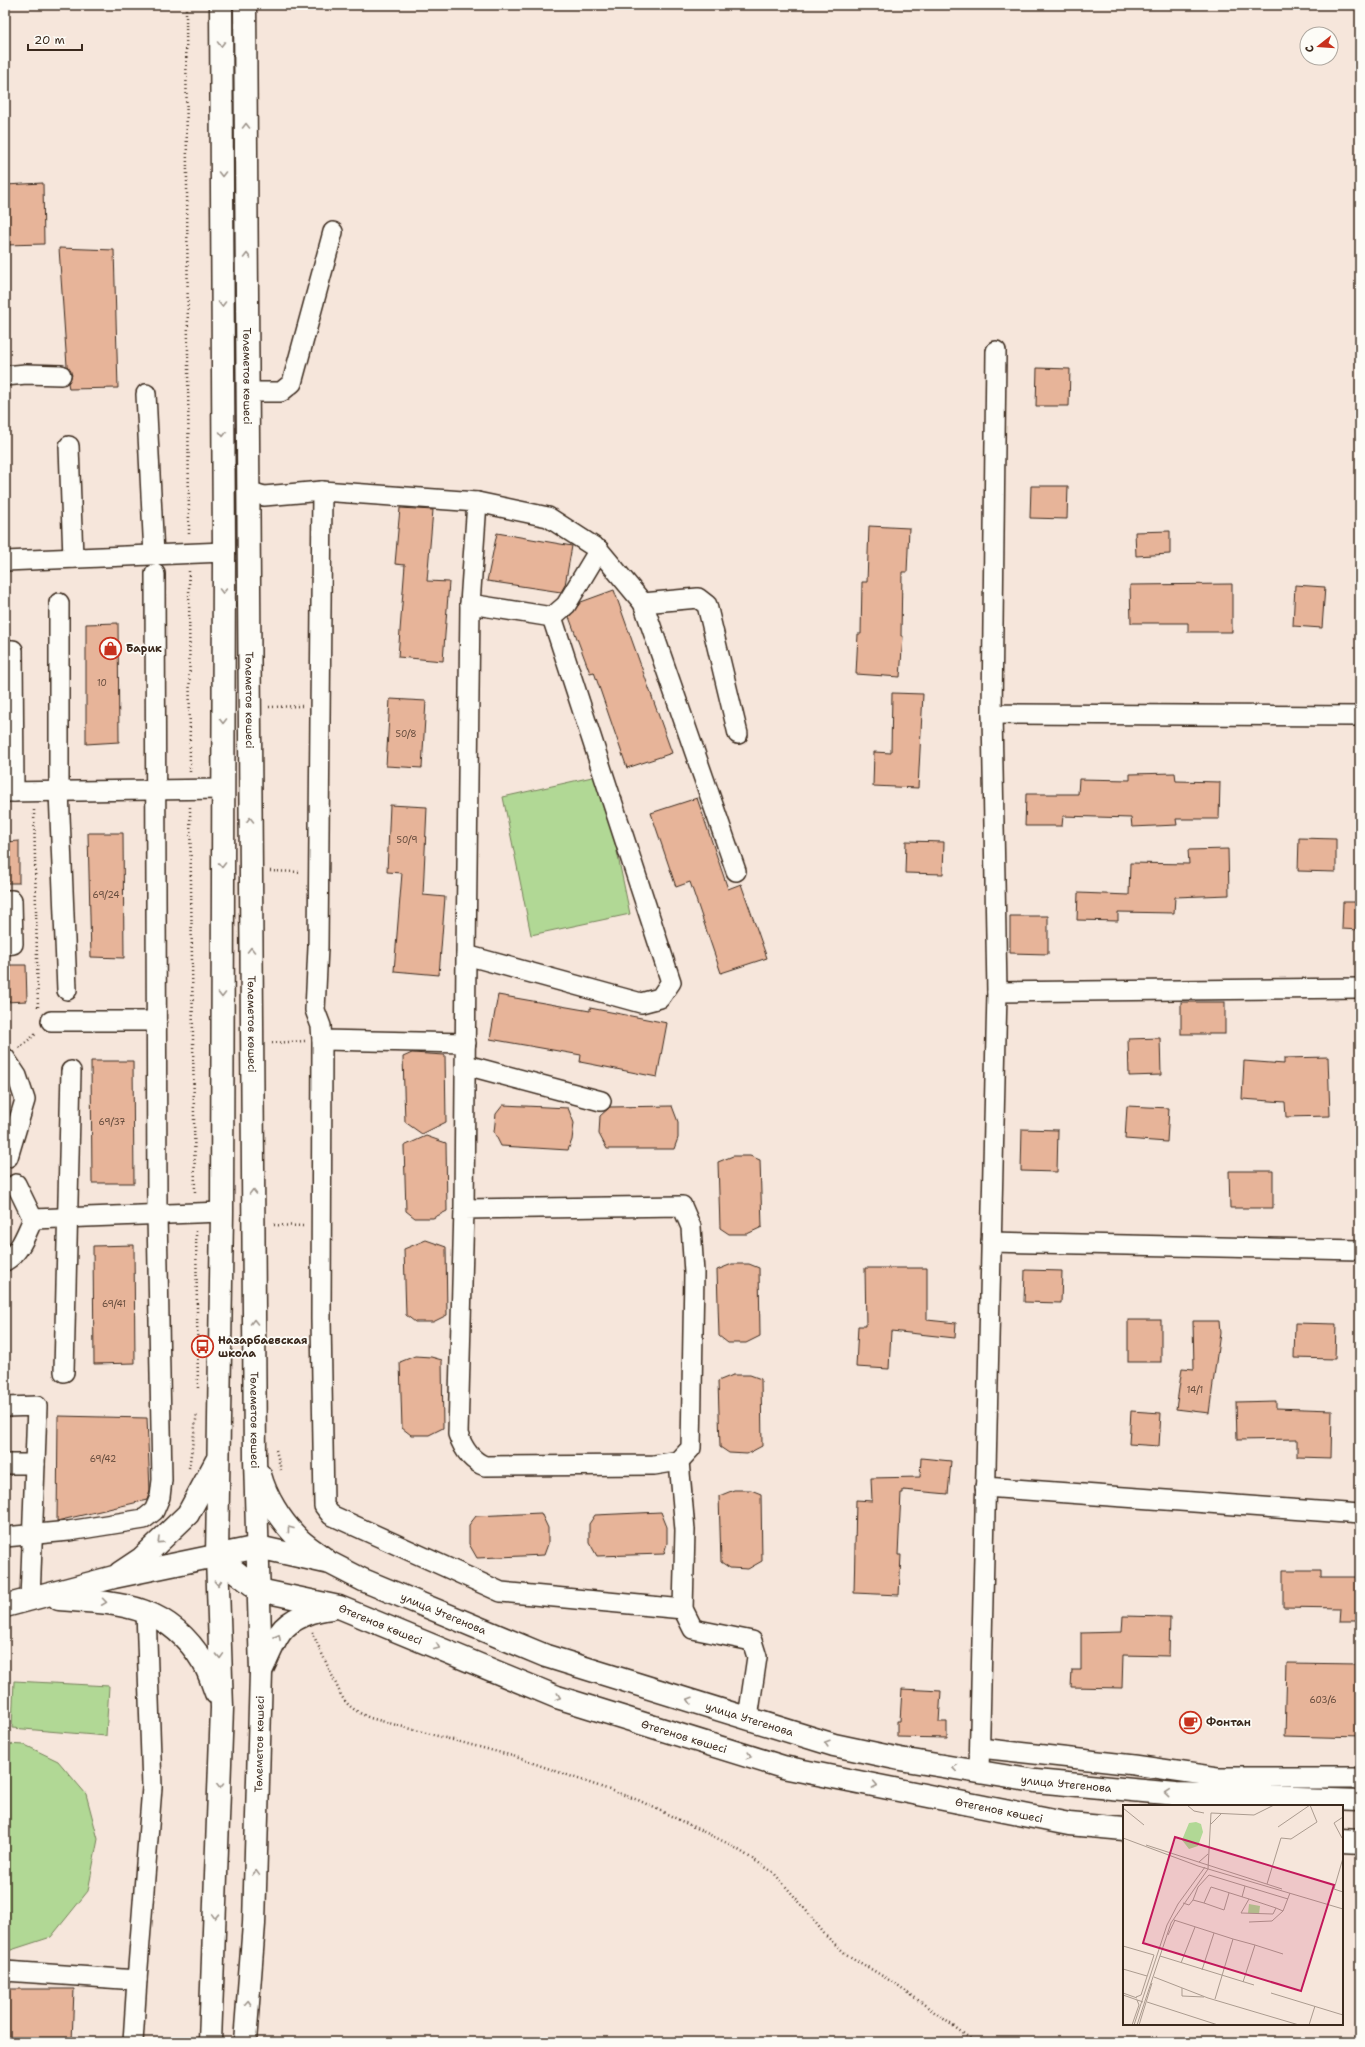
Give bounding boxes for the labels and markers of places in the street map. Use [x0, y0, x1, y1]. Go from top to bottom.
shop icon: Барик [97, 635, 123, 661]
place label: Барик [126, 641, 162, 656]
bus stop icon: Назарбаевская школа [190, 1333, 216, 1359]
place label: Назарбаевская школа [218, 1333, 308, 1361]
cafe icon: Фонтан [1177, 1709, 1203, 1735]
place label: Фонтан [1206, 1715, 1251, 1730]

